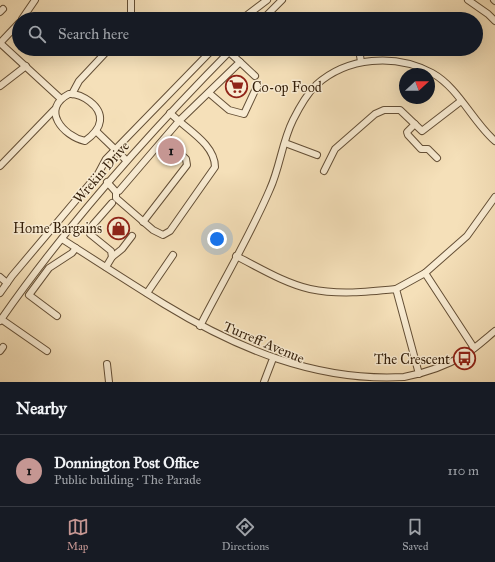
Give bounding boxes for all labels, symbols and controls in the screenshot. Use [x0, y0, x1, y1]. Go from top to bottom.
search box [12, 12, 483, 56]
icon: search [26, 23, 48, 45]
text: Search here [58, 25, 129, 43]
north arrow [399, 68, 435, 104]
supermarket icon: Co-op Food [223, 74, 249, 100]
place label: Co-op Food [252, 79, 322, 96]
pin: 1 [158, 136, 184, 166]
street label: Wrekin Drive [70, 138, 133, 207]
shop icon: Home Bargains [105, 215, 131, 241]
place label: Home Bargains [13, 220, 102, 237]
your location [207, 229, 227, 249]
street label: Turreff Avenue [221, 318, 307, 367]
bus stop icon: The Crescent [452, 346, 478, 372]
place label: The Crescent [374, 351, 450, 368]
text: Nearby [16, 398, 67, 419]
text: Donnington Post Office [54, 454, 199, 472]
text: 1 [26, 463, 32, 479]
text: 110 m [447, 463, 479, 479]
text: Public building · The Parade [54, 472, 201, 488]
tab: Map [67, 516, 89, 553]
tab: Directions [222, 516, 269, 553]
tab: Saved [402, 516, 428, 553]

